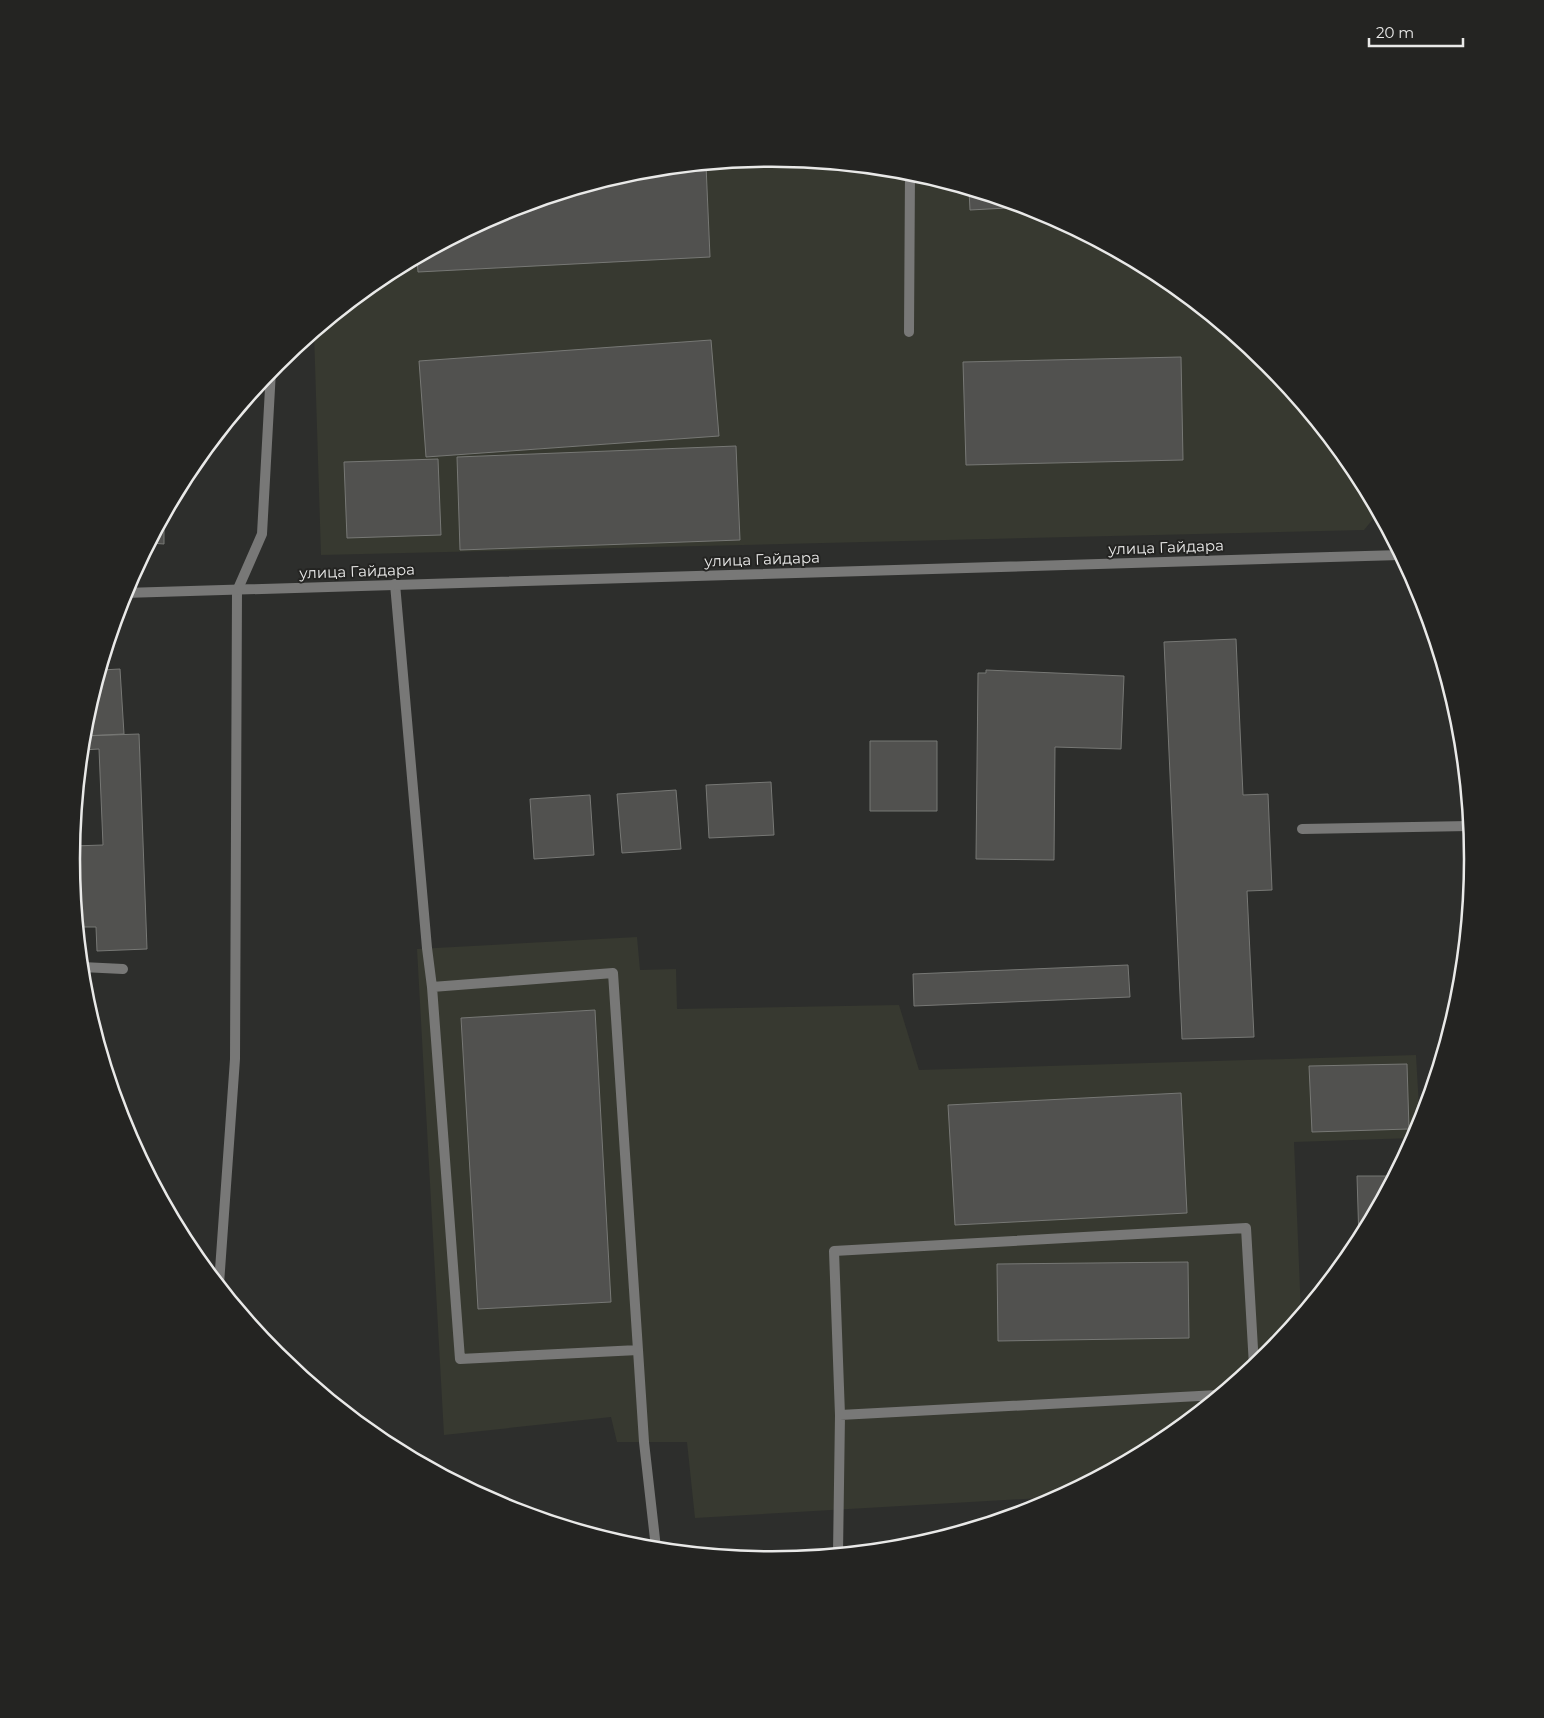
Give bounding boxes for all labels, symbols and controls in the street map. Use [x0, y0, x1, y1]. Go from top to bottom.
scale bar [1369, 15, 1463, 47]
text: 20 m [1376, 23, 1414, 42]
street label: улица Гайдара [1107, 535, 1224, 559]
street label: улица Гайдара [703, 547, 820, 571]
street label: улица Гайдара [298, 559, 415, 583]

